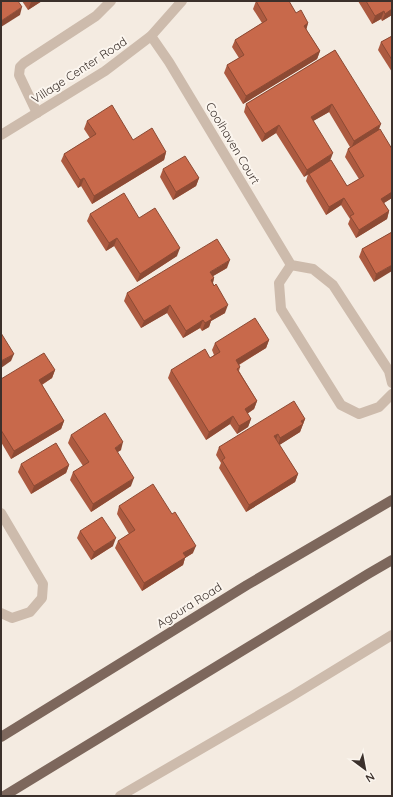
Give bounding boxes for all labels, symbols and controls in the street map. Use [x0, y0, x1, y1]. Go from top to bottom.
street label: Village Center Road [29, 34, 129, 106]
street label: Coolhaven Court [203, 99, 263, 187]
street label: Agoura Road [154, 579, 224, 631]
north arrow [345, 749, 385, 789]
text: N [363, 769, 377, 786]

